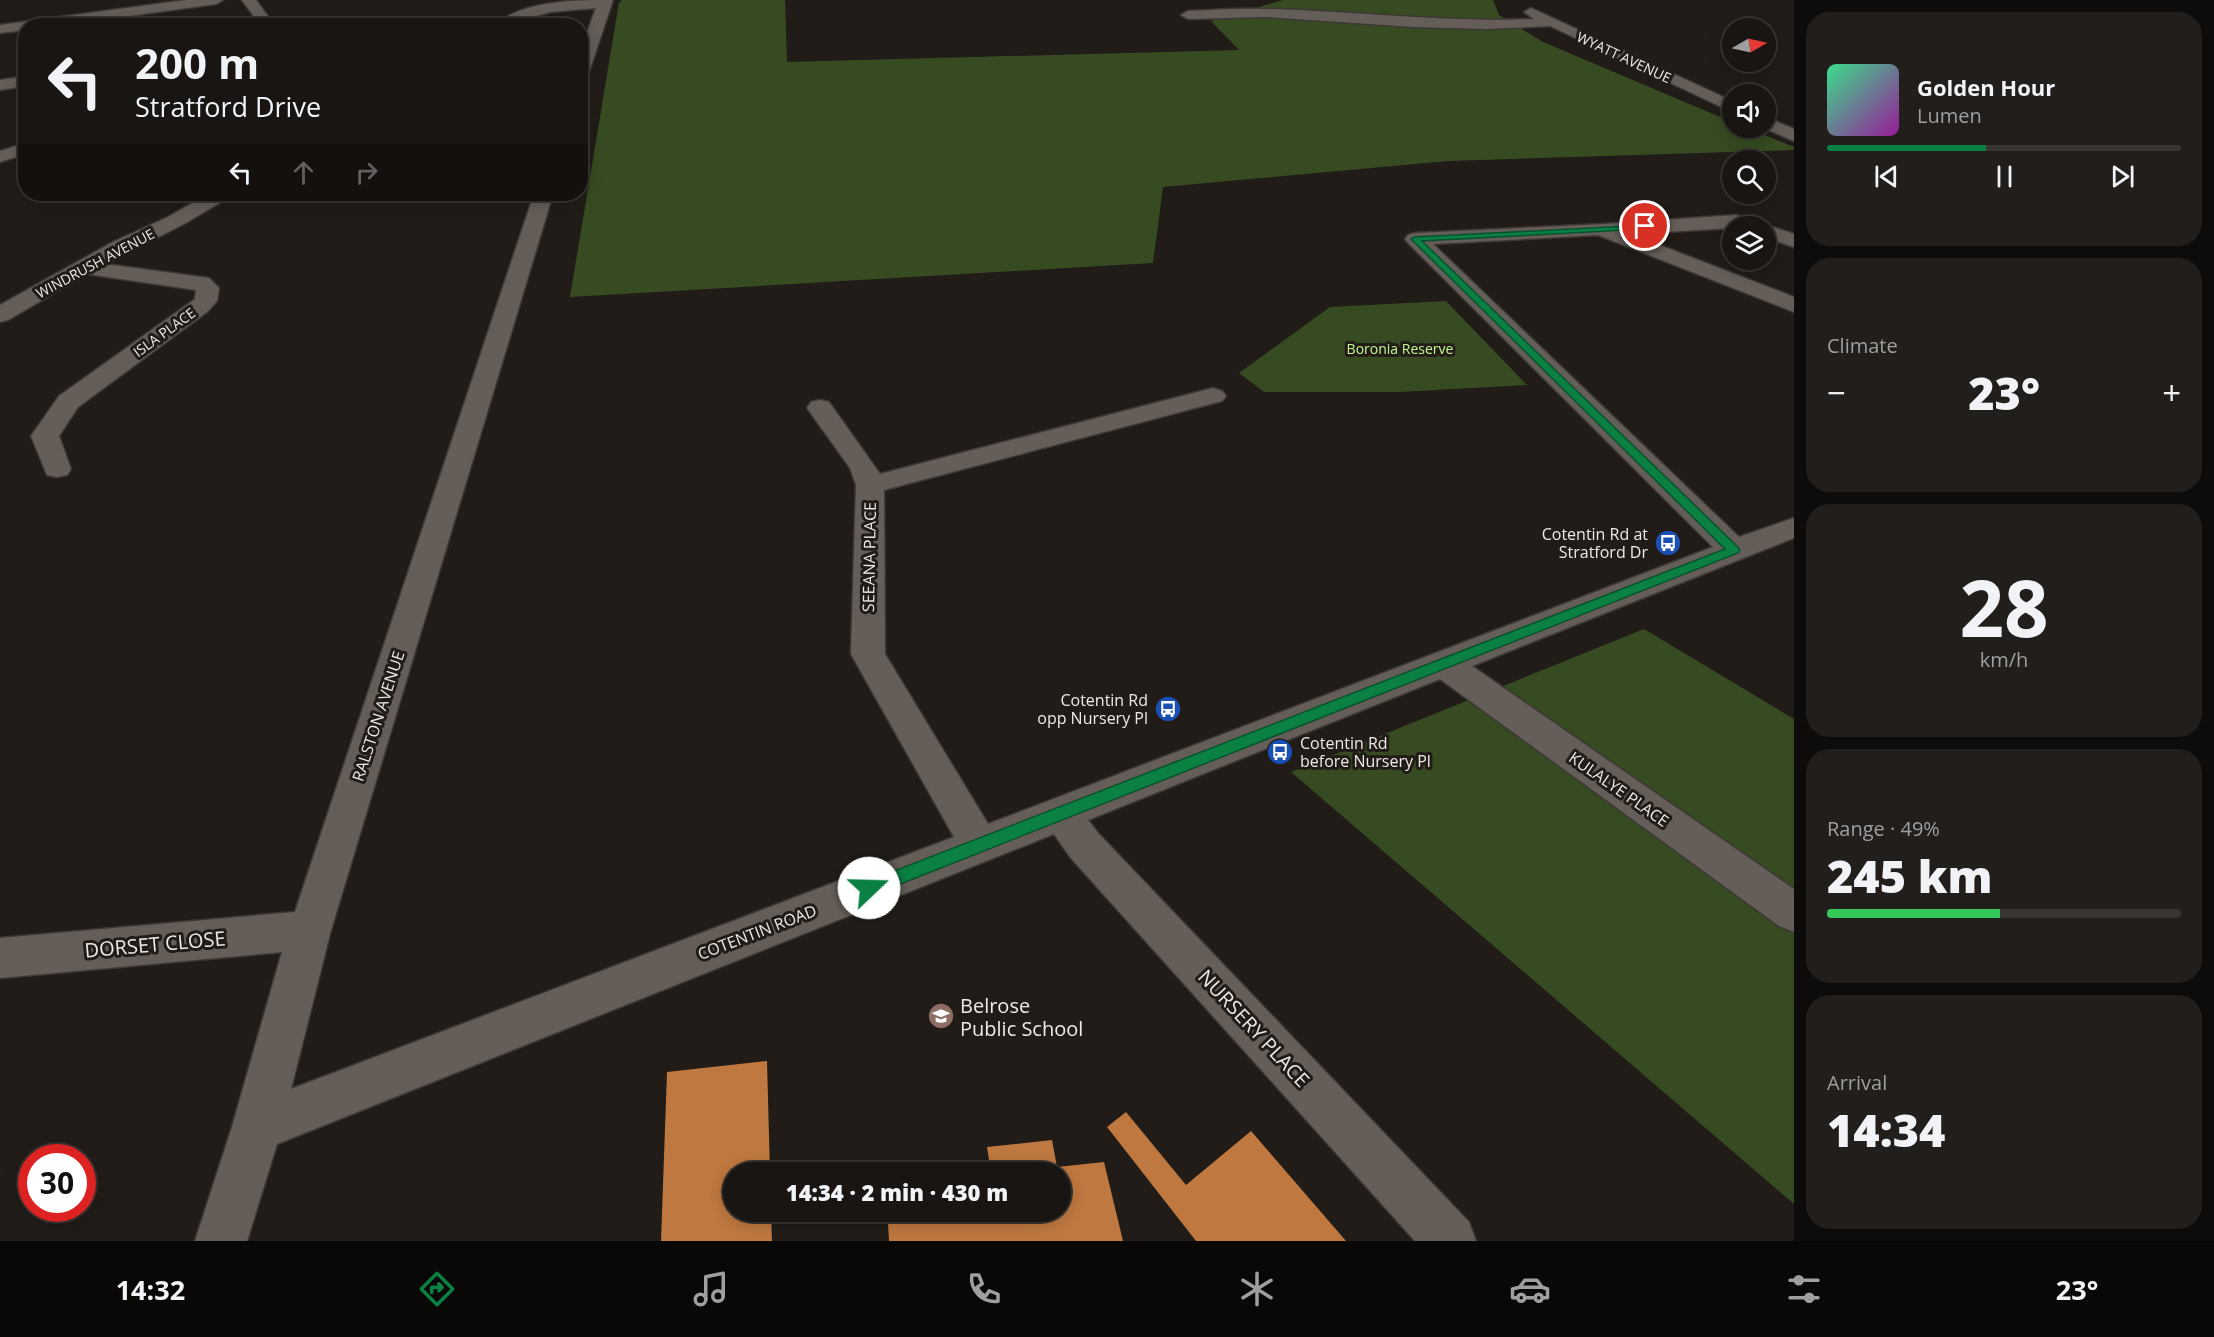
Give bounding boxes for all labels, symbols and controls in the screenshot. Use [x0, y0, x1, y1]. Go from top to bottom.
north arrow [1722, 18, 1776, 72]
map controls [1722, 18, 1776, 270]
street label: WYATT AVENUE [1574, 27, 1674, 87]
text: 200 m [135, 34, 259, 91]
icon: left [36, 42, 114, 120]
text: Golden Hour [1917, 72, 2055, 102]
button: sound [1722, 84, 1776, 138]
text: Stratford Drive [135, 88, 321, 125]
text: Lumen [1917, 102, 1982, 129]
button: search [1722, 150, 1776, 204]
icon: left [224, 156, 257, 189]
icon: ahead [287, 156, 320, 189]
icon: right [350, 156, 383, 189]
icon: previous [1870, 160, 1903, 193]
icon: pause [1988, 160, 2021, 193]
icon: next [2106, 160, 2139, 193]
pin [1619, 200, 1670, 251]
icon: arrive [1628, 209, 1661, 242]
button: layers [1722, 216, 1776, 270]
street label: WINDRUSH AVENUE [32, 224, 158, 302]
street label: ISLA PLACE [129, 303, 199, 361]
text: Climate [1827, 332, 1898, 359]
park label: Boronia Reserve [1347, 339, 1454, 358]
text: 23° [1968, 362, 2040, 423]
text: − [1827, 370, 1846, 415]
text: + [2162, 370, 2181, 415]
street label: SEEANA PLACE [857, 502, 881, 612]
place label: Cotentin Rd at Stratford Dr [1542, 523, 1648, 563]
bus stop icon: Cotentin Rd at Stratford Dr [1653, 528, 1683, 558]
text: 28 [1959, 554, 2049, 660]
text: km/h [1980, 646, 2028, 673]
street label: RALSTON AVENUE [347, 648, 409, 784]
place label: Cotentin Rd opp Nursery Pl [1037, 689, 1148, 729]
bus stop icon: Cotentin Rd opp Nursery Pl [1153, 694, 1183, 724]
place label: Cotentin Rd before Nursery Pl [1300, 732, 1431, 772]
bus stop icon: Cotentin Rd before Nursery Pl [1265, 737, 1295, 767]
street label: KULALYE PLACE [1565, 746, 1673, 832]
text: Range · 49% [1827, 815, 1940, 842]
text: 245 km [1827, 845, 1992, 906]
position arrow [837, 856, 901, 920]
street label: COTENTIN ROAD [694, 899, 820, 965]
street label: DORSET CLOSE [83, 924, 227, 964]
street label: NURSERY PLACE [1192, 963, 1316, 1093]
place label: Belrose Public School [960, 992, 1083, 1042]
school or university icon: Belrose Public School [926, 1001, 956, 1031]
text: Arrival [1827, 1069, 1887, 1096]
text: 14:34 [1827, 1099, 1945, 1160]
speed limit sign: 30 [18, 1144, 96, 1222]
text: 14:34 · 2 min · 430 m [786, 1177, 1008, 1207]
icon: directions [416, 1268, 458, 1310]
icon: music [690, 1268, 732, 1310]
icon: phone [963, 1268, 1005, 1310]
icon: climate [1236, 1268, 1278, 1310]
icon: car [1509, 1268, 1551, 1310]
icon: filters [1783, 1268, 1825, 1310]
text: 14:32 [116, 1271, 185, 1308]
text: 23° [2056, 1271, 2098, 1308]

